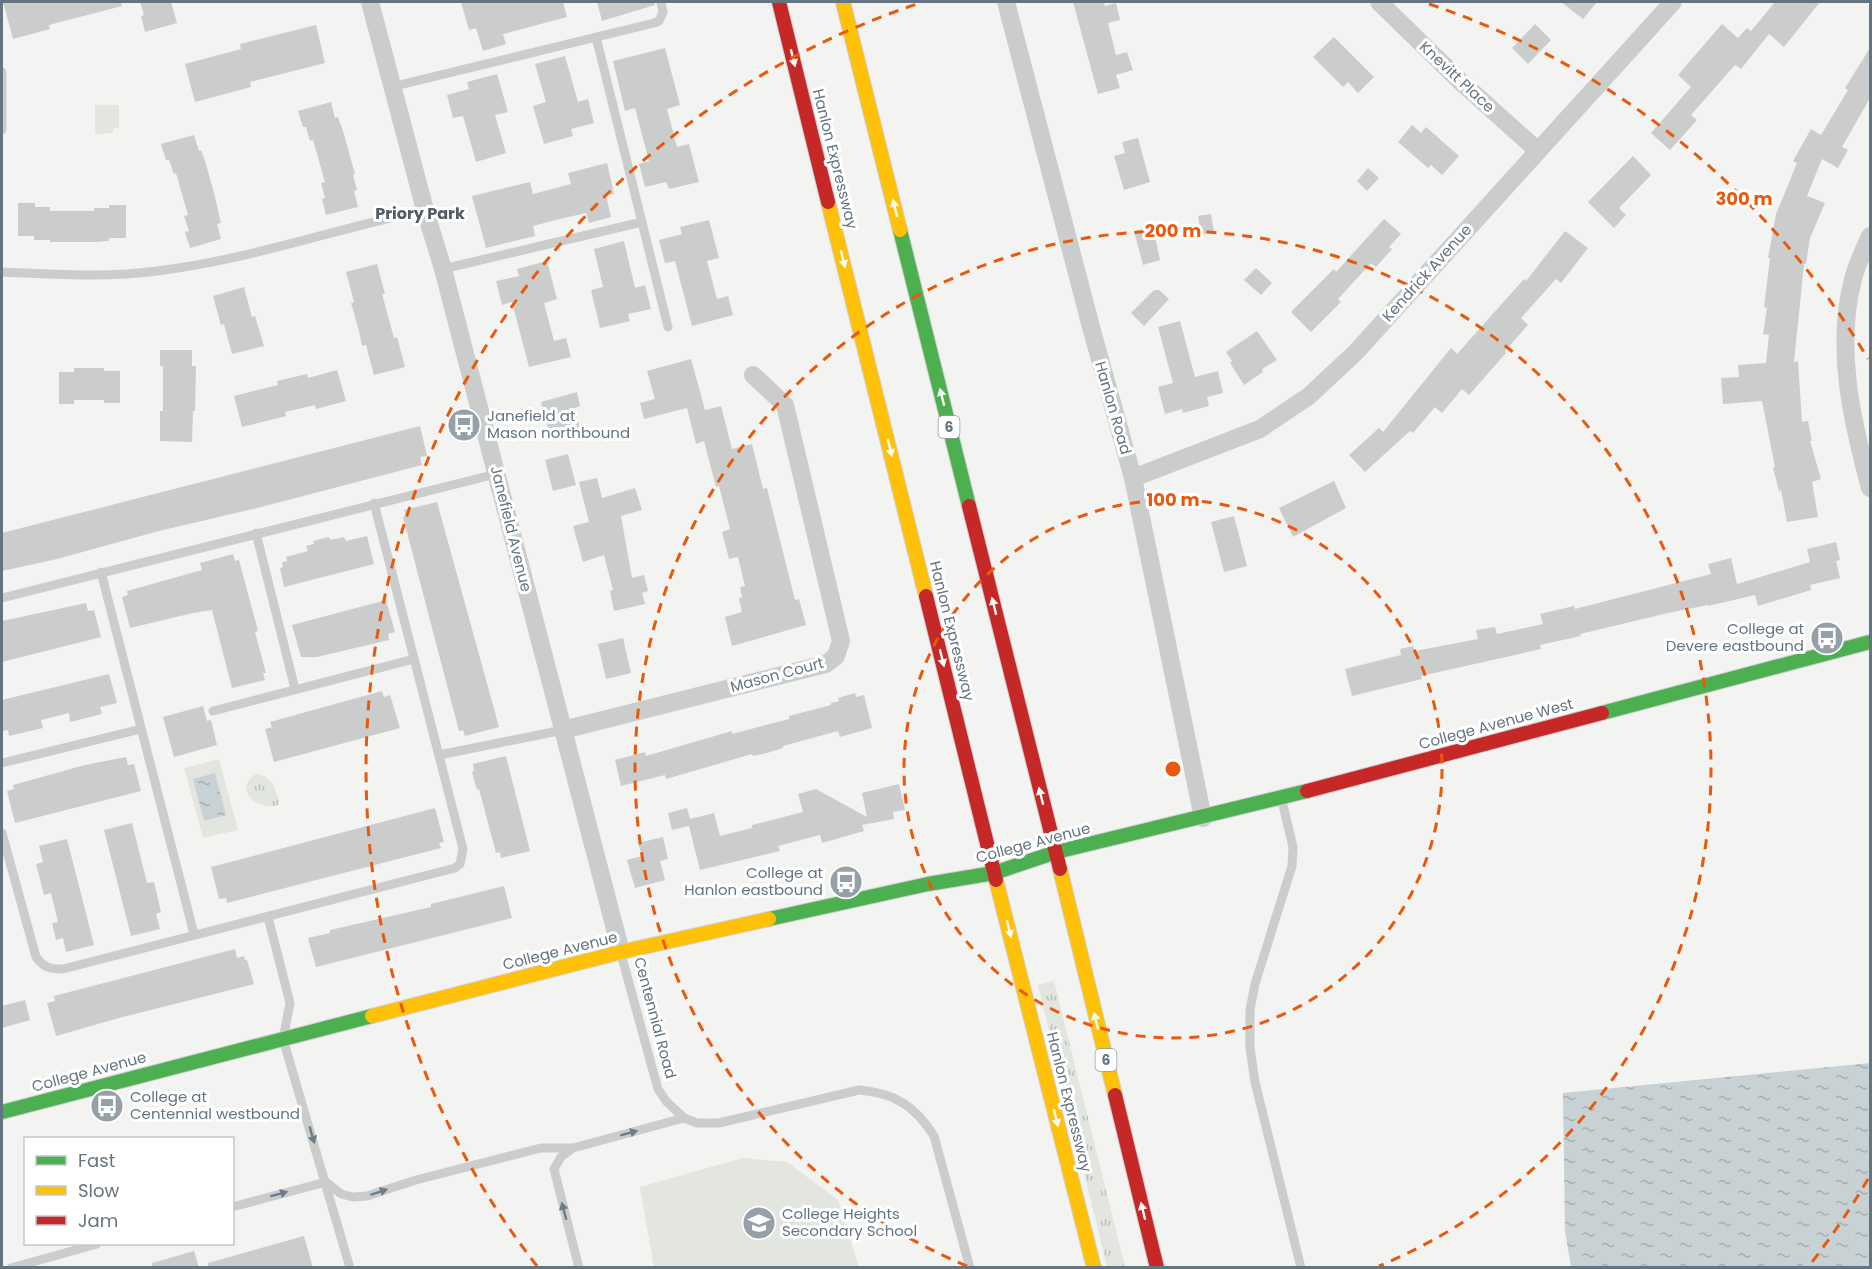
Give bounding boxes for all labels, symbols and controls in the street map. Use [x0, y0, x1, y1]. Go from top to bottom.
street label: Knevitt Place [1415, 36, 1500, 117]
one-way arrow [788, 49, 798, 67]
street label: Hanlon Expressway [808, 87, 863, 232]
text: 300 m [1715, 186, 1773, 211]
one-way arrow [889, 198, 899, 217]
district label: Priory Park [375, 202, 465, 225]
text: 200 m [1145, 218, 1201, 243]
street label: Kendrick Avenue [1377, 219, 1476, 326]
one-way arrow [838, 250, 848, 268]
street label: Hanlon Road [1090, 359, 1137, 457]
one-way arrow [936, 388, 946, 406]
place label: Janefield at Mason northbound [487, 405, 630, 443]
bus stop icon: Janefield at Mason northbound [446, 407, 482, 443]
road number: 6 [938, 416, 960, 438]
one-way arrow [885, 439, 895, 458]
street label: Janefield Avenue [486, 464, 537, 594]
text: 100 m [1146, 487, 1200, 512]
street label: Hanlon Expressway [925, 559, 980, 704]
one-way arrow [988, 597, 998, 616]
place label: College at Devere eastbound [1666, 618, 1804, 656]
bus stop icon: College at Devere eastbound [1809, 620, 1845, 656]
one-way arrow [937, 649, 947, 667]
street label: Mason Court [728, 652, 826, 697]
street label: College Avenue West [1416, 693, 1575, 754]
centre of rings [1163, 759, 1183, 779]
one-way arrow [1036, 786, 1046, 805]
street label: College Avenue [973, 817, 1092, 868]
place label: College at Hanlon eastbound [684, 862, 823, 900]
bus stop icon: College at Hanlon eastbound [828, 864, 864, 900]
one-way arrow [1004, 920, 1014, 938]
street label: College Avenue [500, 926, 619, 975]
street label: Centennial Road [629, 955, 682, 1081]
one-way arrow [1091, 1012, 1101, 1031]
street label: Hanlon Expressway [1042, 1030, 1097, 1175]
street label: College Avenue [29, 1046, 148, 1097]
road number: 6 [1096, 1049, 1116, 1071]
place label: College at Centennial westbound [130, 1086, 300, 1124]
bus stop icon: College at Centennial westbound [89, 1088, 125, 1124]
one-way arrow [1052, 1109, 1062, 1127]
one-way arrow [308, 1126, 317, 1144]
one-way arrow [620, 1128, 638, 1137]
legend [24, 1137, 234, 1245]
text: Fast [78, 1148, 115, 1173]
text: Slow [78, 1178, 120, 1203]
one-way arrow [370, 1187, 388, 1196]
one-way arrow [270, 1189, 288, 1199]
one-way arrow [558, 1202, 568, 1220]
one-way arrow [1138, 1202, 1148, 1220]
place label: College Heights Secondary School [782, 1203, 917, 1241]
school or university icon: College Heights Secondary School [741, 1205, 777, 1241]
text: Jam [78, 1208, 118, 1233]

